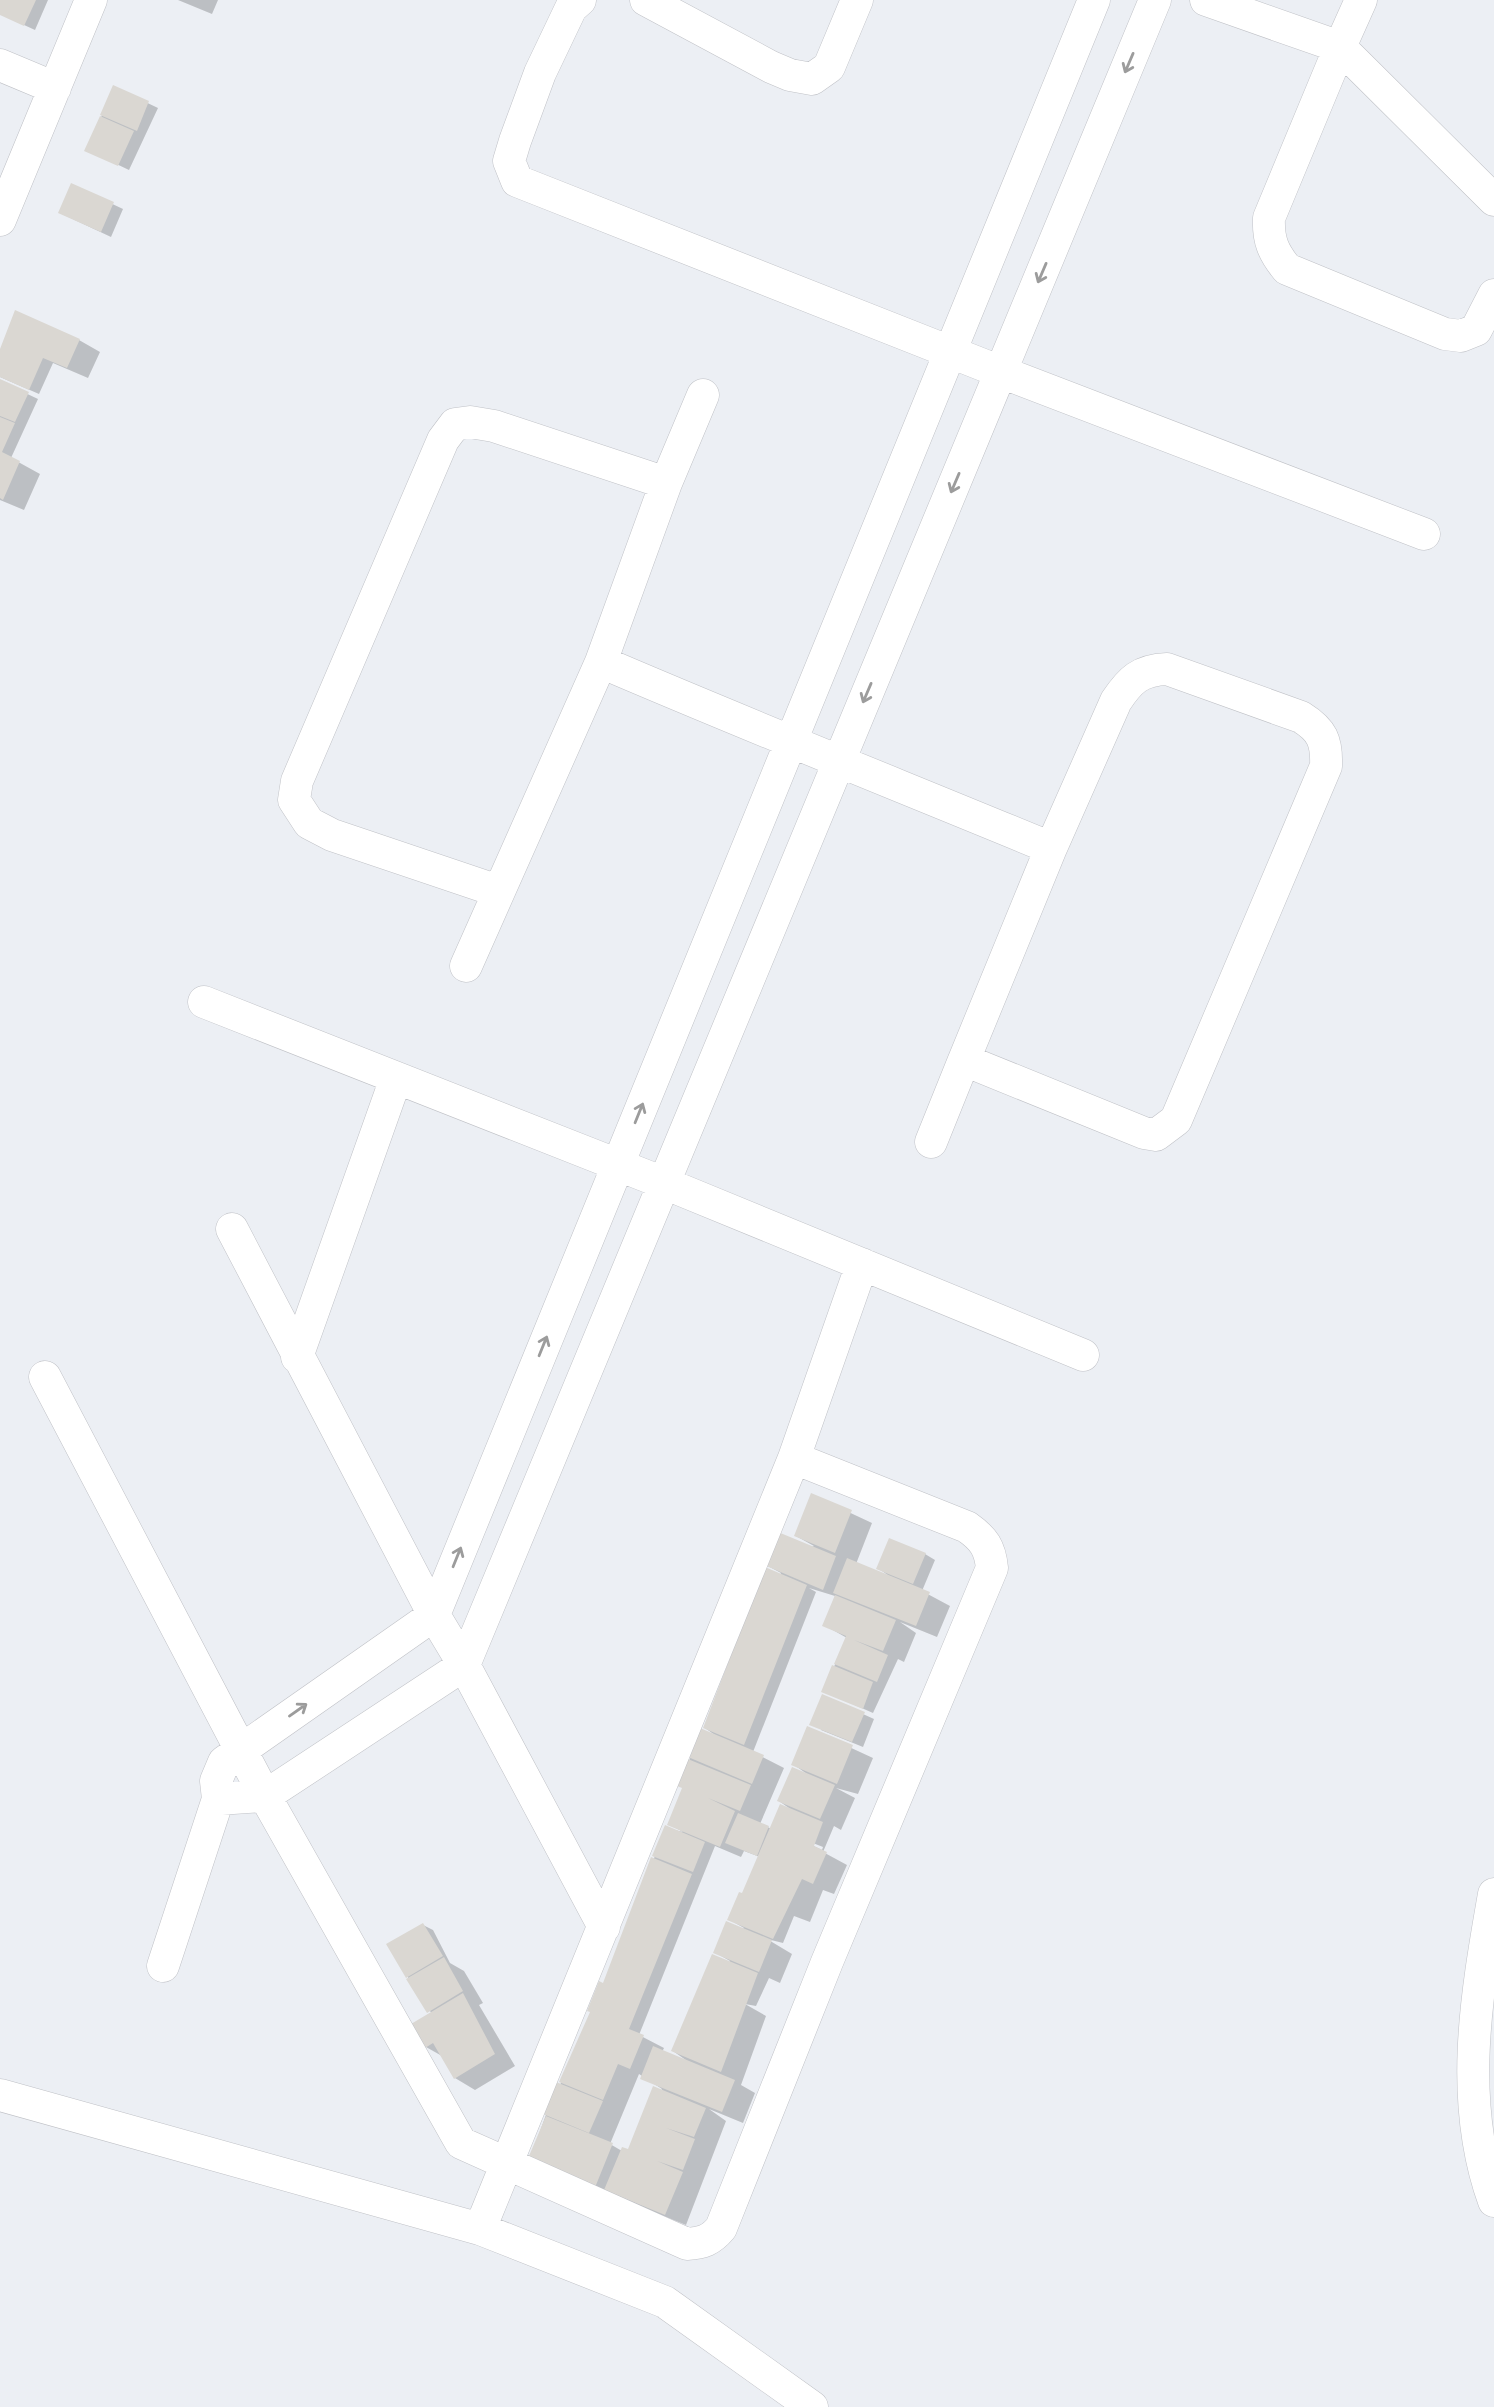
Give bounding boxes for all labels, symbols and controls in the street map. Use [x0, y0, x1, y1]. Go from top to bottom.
one-way arrow [1122, 52, 1135, 73]
one-way arrow [1035, 262, 1048, 283]
one-way arrow [947, 472, 960, 494]
one-way arrow [860, 682, 873, 704]
one-way arrow [633, 1103, 646, 1125]
one-way arrow [538, 1336, 551, 1358]
one-way arrow [452, 1547, 465, 1568]
one-way arrow [288, 1703, 308, 1717]

